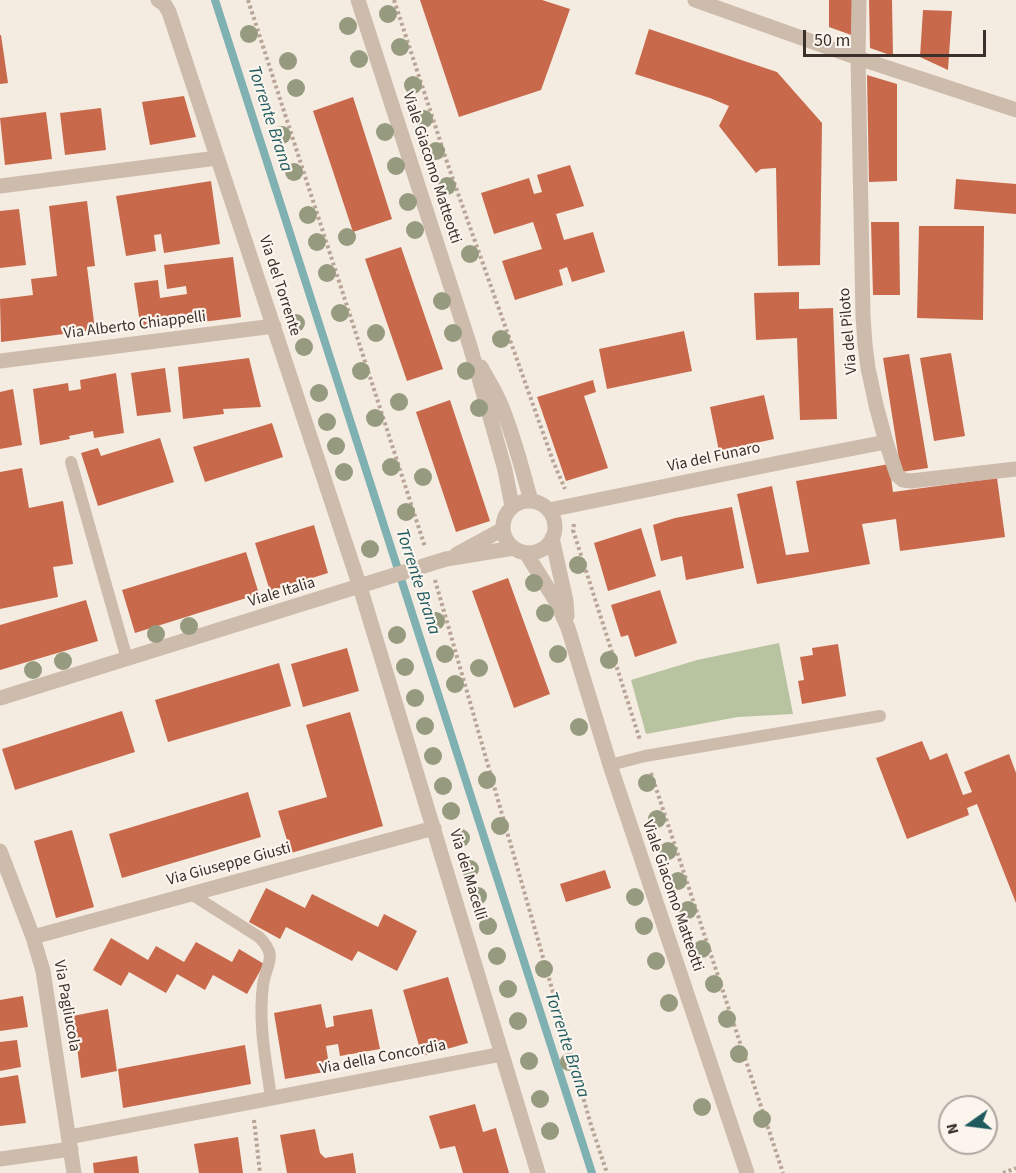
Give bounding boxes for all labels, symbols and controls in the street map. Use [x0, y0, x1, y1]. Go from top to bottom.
scale bar [806, 18, 989, 56]
text: 50 m [814, 28, 850, 53]
water label: Torrente Brana [242, 63, 296, 175]
street label: Viale Giacomo Matteotti [397, 90, 465, 246]
street label: Via del Torrente [254, 233, 304, 339]
street label: Via del Piloto [836, 287, 862, 375]
street label: Via Alberto Chiappelli [63, 308, 207, 344]
street label: Via del Funaro [666, 439, 762, 477]
water label: Torrente Brana [390, 526, 444, 638]
street label: Viale Italia [246, 574, 318, 612]
street label: Viale Giacomo Matteotti [637, 818, 707, 974]
street label: Via dei Macelli [444, 827, 490, 923]
street label: Via Giuseppe Giusti [165, 839, 293, 891]
street label: Via Pagliucola [49, 959, 83, 1053]
water label: Torrente Brana [539, 989, 593, 1101]
street label: Via della Concordia [318, 1036, 448, 1080]
north arrow [938, 1095, 998, 1155]
text: N [941, 1121, 964, 1137]

